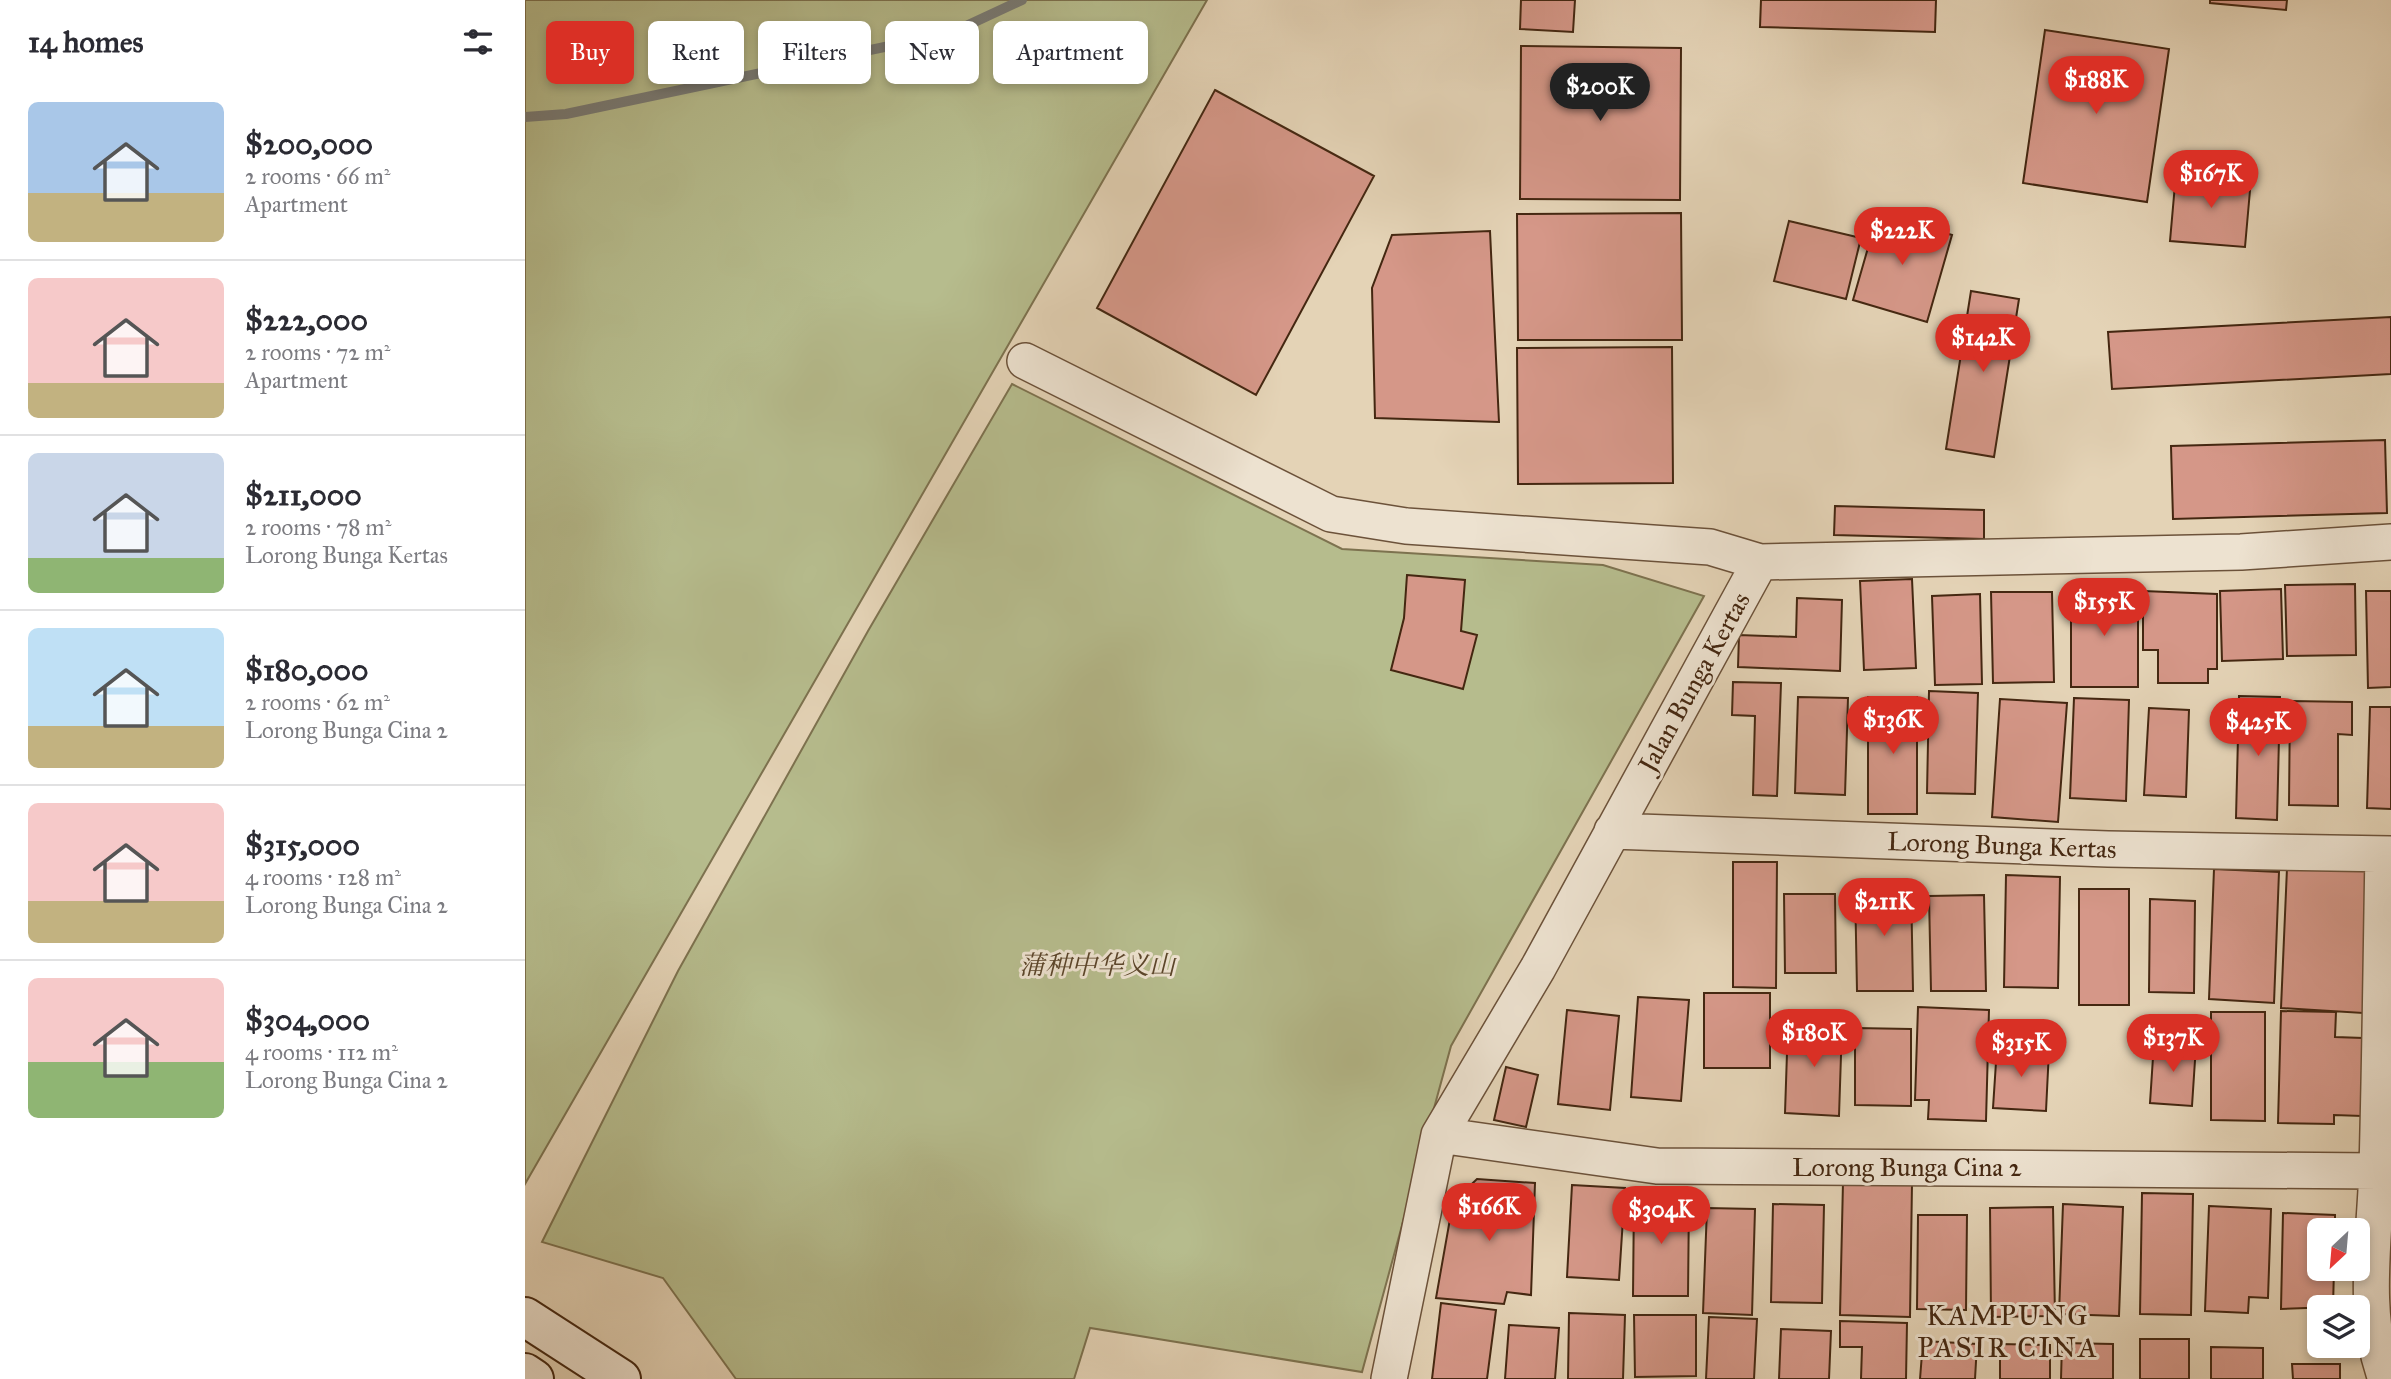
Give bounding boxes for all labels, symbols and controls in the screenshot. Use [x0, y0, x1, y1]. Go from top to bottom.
chip: Buy [546, 21, 634, 84]
chip: Rent [648, 21, 744, 84]
chip: Filters [758, 21, 871, 84]
chip: New [885, 21, 979, 84]
chip: Apartment [993, 21, 1148, 84]
icon: filters [459, 23, 497, 61]
text: 14 homes [28, 24, 143, 60]
pin: $188K [2047, 57, 2145, 116]
pin: $200K [1551, 64, 1649, 123]
text: $188K [2064, 65, 2128, 93]
text: $200K [1566, 72, 1634, 100]
text: $200,000 [245, 126, 373, 162]
icon: home [84, 130, 168, 214]
pin: $167K [2162, 150, 2260, 210]
text: $167K [2179, 159, 2243, 187]
text: 2 rooms · 66 m² [245, 162, 390, 190]
text: Apartment [245, 190, 348, 218]
pin: $222K [1853, 208, 1951, 267]
text: $222K [1870, 216, 1934, 244]
text: $222,000 [245, 302, 368, 338]
icon: home [84, 306, 168, 390]
pin: $142K [1934, 314, 2032, 374]
text: $142K [1951, 323, 2015, 351]
text: 2 rooms · 72 m² [245, 338, 390, 366]
text: Apartment [245, 366, 348, 394]
text: $211,000 [245, 477, 362, 513]
icon: home [84, 481, 168, 565]
text: 2 rooms · 78 m² [245, 513, 391, 541]
text: Lorong Bunga Kertas [245, 541, 448, 569]
pin: $155K [2055, 578, 2153, 638]
street label: Jalan Bunga Kertas [1630, 586, 1757, 780]
text: $155K [2074, 587, 2134, 615]
text: $180,000 [245, 652, 368, 688]
icon: home [84, 656, 168, 740]
text: 2 rooms · 62 m² [245, 688, 390, 716]
pin: $136K [1844, 696, 1942, 756]
pin: $425K [2209, 698, 2307, 758]
text: $136K [1863, 705, 1923, 733]
text: $425K [2226, 707, 2290, 735]
text: Lorong Bunga Cina 2 [245, 716, 448, 744]
street label: Lorong Bunga Kertas [1887, 825, 2117, 865]
text: $315,000 [245, 827, 360, 863]
icon: home [84, 831, 168, 915]
text: 4 rooms · 128 m² [245, 863, 401, 891]
pin: $211K [1835, 878, 1933, 938]
text: $211K [1854, 887, 1914, 915]
text: Lorong Bunga Cina 2 [245, 891, 448, 919]
park label: 蒲种中华义山 [1019, 949, 1177, 981]
text: $304,000 [245, 1002, 370, 1038]
icon: home [84, 1006, 168, 1090]
pin: $180K [1765, 1010, 1863, 1069]
pin: $137K [2124, 1014, 2222, 1074]
text: $180K [1782, 1018, 1846, 1046]
pin: $315K [1972, 1020, 2070, 1079]
text: $137K [2143, 1023, 2203, 1051]
text: $315K [1992, 1028, 2050, 1056]
text: 4 rooms · 112 m² [245, 1038, 398, 1066]
text: Lorong Bunga Cina 2 [245, 1066, 448, 1094]
street label: Lorong Bunga Cina 2 [1792, 1151, 2022, 1183]
pin: $166K [1440, 1184, 1538, 1243]
pin: $304K [1612, 1186, 1710, 1246]
text: $166K [1458, 1192, 1520, 1220]
text: $304K [1628, 1195, 1694, 1223]
north arrow [2307, 1218, 2369, 1281]
map controls [2307, 1218, 2370, 1358]
button: layers [2307, 1295, 2370, 1358]
district label: KAMPUNG PASIR CINA [1917, 1298, 2099, 1365]

